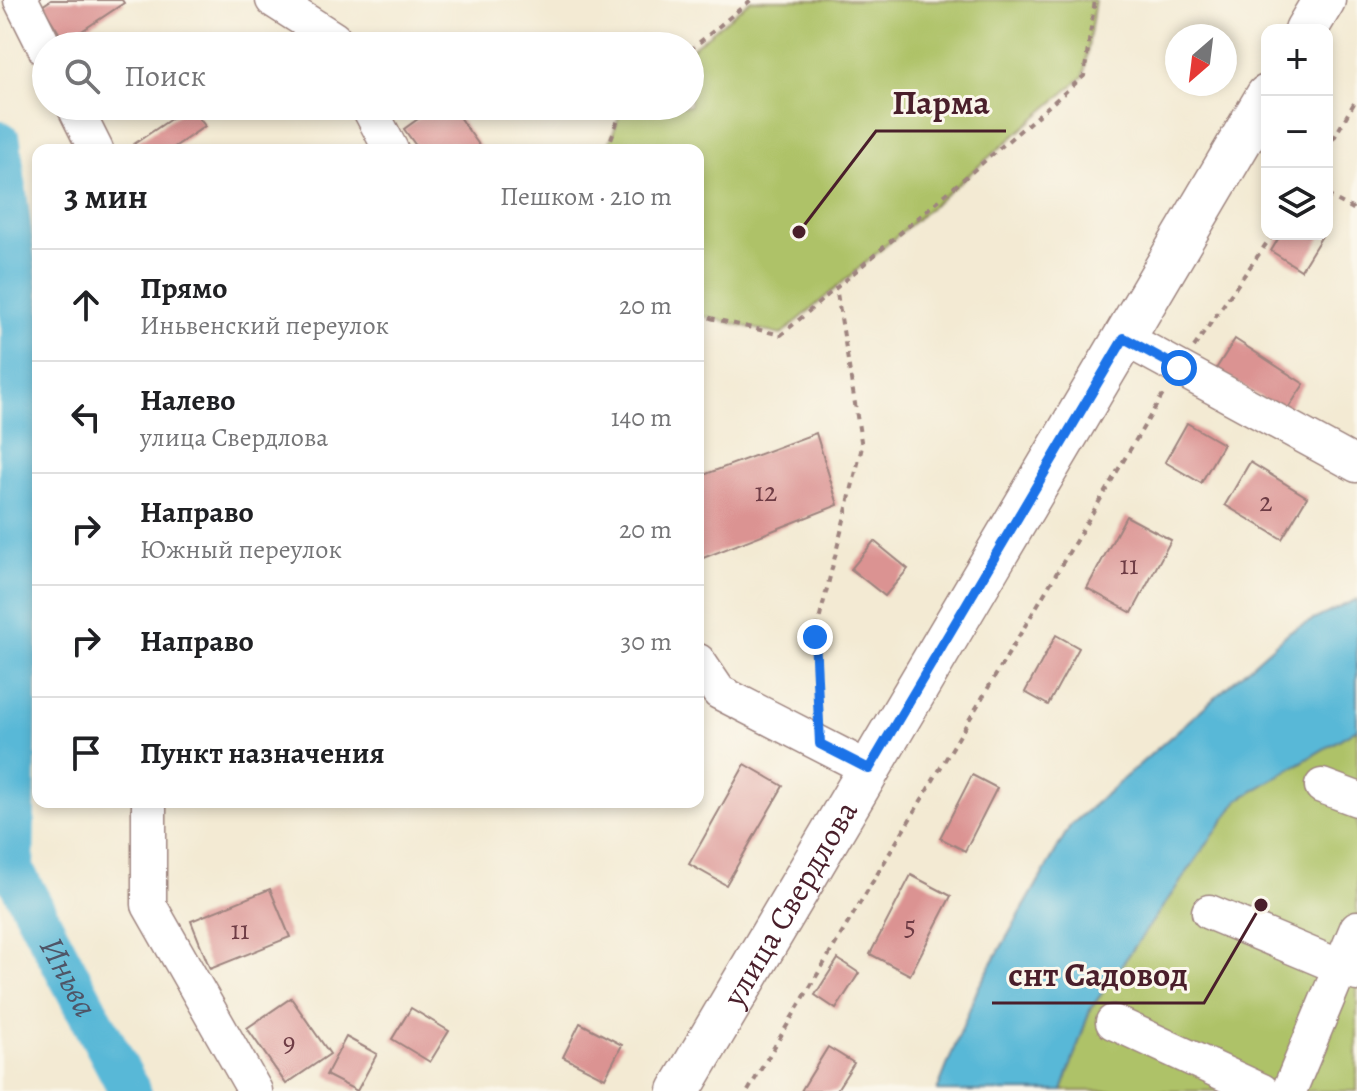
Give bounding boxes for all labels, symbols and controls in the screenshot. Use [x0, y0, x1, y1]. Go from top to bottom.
north arrow [1165, 24, 1237, 96]
map controls [1261, 24, 1333, 240]
button: + [1261, 24, 1333, 96]
search box [32, 32, 704, 120]
icon: search [60, 54, 104, 98]
text: Поиск [124, 56, 206, 96]
callout: Парма [876, 73, 1006, 131]
text: Парма [892, 79, 991, 126]
button: − [1261, 96, 1333, 168]
button: layers [1261, 168, 1333, 240]
text: 3 мин [64, 173, 148, 220]
text: Пешком · 210 m [500, 179, 672, 214]
text: Прямо [140, 268, 227, 308]
icon: ahead [64, 283, 108, 327]
text: 20 m [619, 288, 672, 323]
text: Иньвенский переулок [140, 308, 389, 343]
route start [1161, 350, 1197, 386]
text: Налево [140, 380, 235, 420]
icon: left [64, 395, 108, 439]
text: 140 m [611, 400, 672, 435]
text: улица Свердлова [140, 420, 328, 455]
house number: 12 [755, 473, 777, 511]
house number: 2 [1259, 483, 1273, 521]
text: Направо [140, 492, 254, 532]
icon: right [64, 507, 108, 551]
text: 20 m [619, 512, 672, 547]
text: Южный переулок [140, 532, 342, 567]
house number: 11 [1119, 546, 1139, 584]
icon: right [64, 619, 108, 663]
route end [797, 619, 833, 655]
text: Направо [140, 621, 254, 661]
text: 30 m [621, 624, 672, 659]
icon: arrive [64, 731, 108, 775]
text: Пункт назначения [140, 733, 385, 773]
street label: улица Свердлова [711, 792, 868, 1015]
house number: 5 [904, 907, 916, 945]
house number: 11 [230, 911, 250, 949]
water label: Иньва [28, 928, 110, 1025]
callout: снт Садовод [992, 945, 1204, 1003]
text: снт Садовод [1008, 951, 1188, 998]
house number: 9 [283, 1023, 295, 1061]

